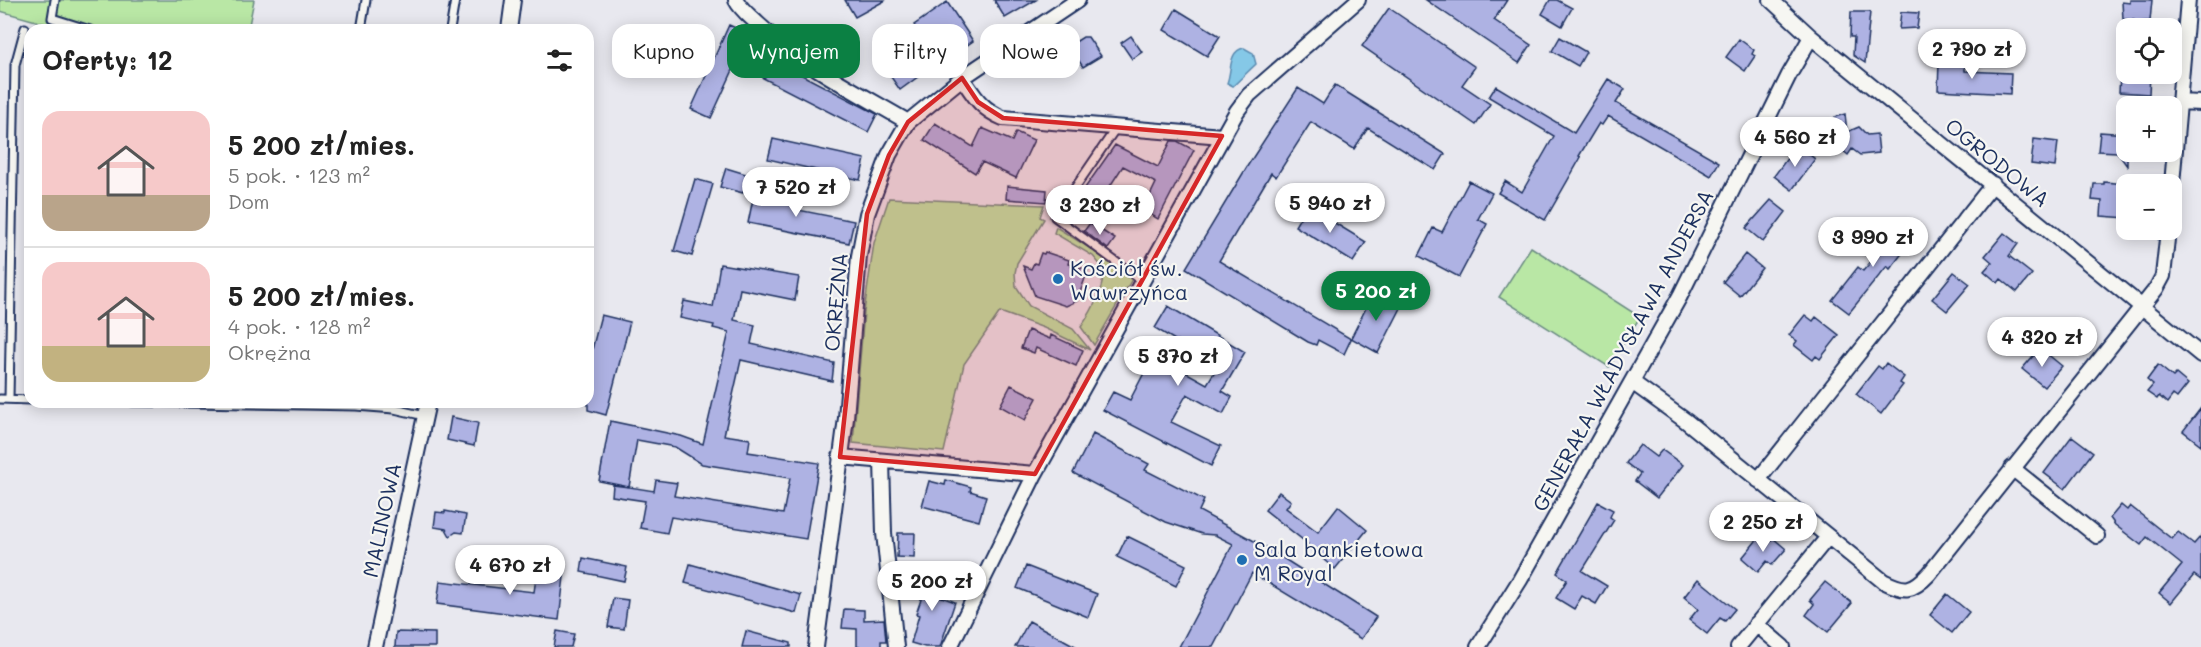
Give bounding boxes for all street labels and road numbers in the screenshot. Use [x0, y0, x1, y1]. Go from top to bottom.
street label: OGRODOWA [1940, 112, 2056, 212]
street label: GENERAŁA WŁADYSŁAWA ANDERSA [1525, 184, 1719, 516]
street label: OKRĘŻNA [817, 251, 853, 353]
street label: MALINOWA [356, 460, 406, 580]

